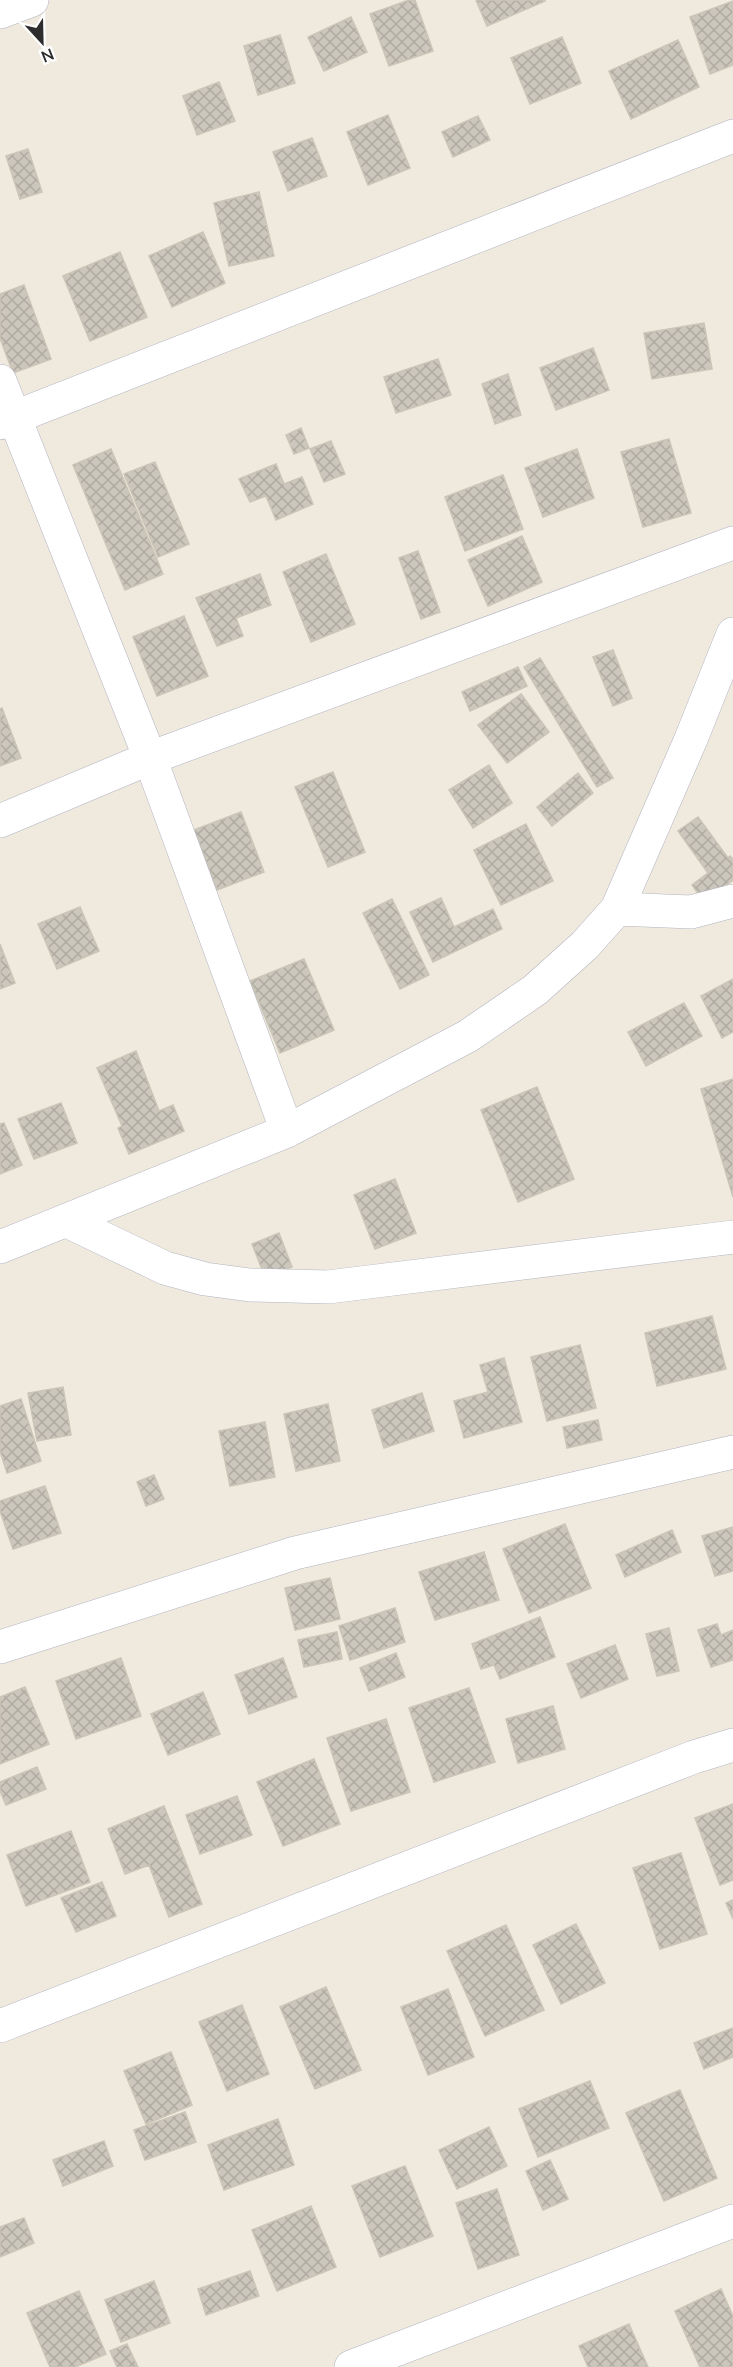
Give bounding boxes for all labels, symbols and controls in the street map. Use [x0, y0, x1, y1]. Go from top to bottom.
north arrow [12, 12, 72, 72]
text: N [38, 43, 57, 67]

